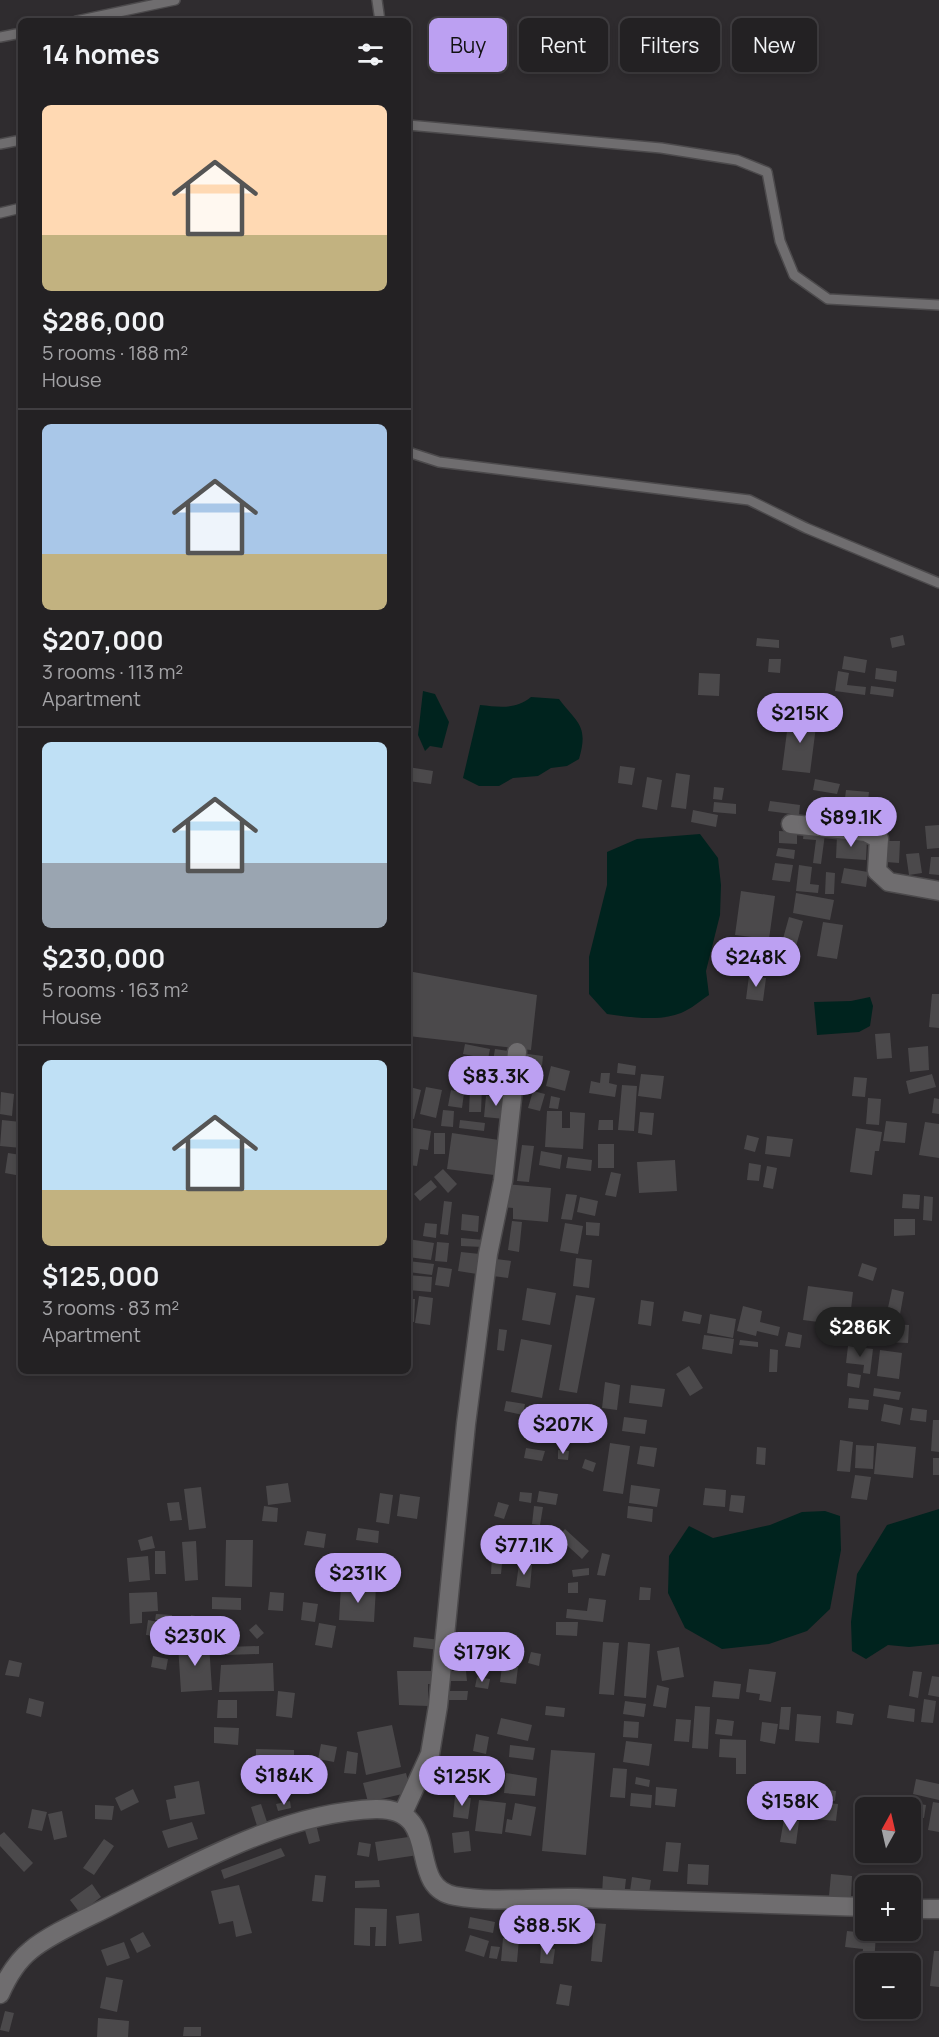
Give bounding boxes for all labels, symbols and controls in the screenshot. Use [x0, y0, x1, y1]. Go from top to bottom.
chip: Buy [429, 18, 507, 72]
chip: Rent [519, 18, 608, 72]
chip: Filters [620, 18, 720, 72]
chip: New [732, 18, 817, 72]
text: 14 homes [42, 36, 160, 72]
icon: filters [354, 38, 387, 71]
icon: home [161, 144, 269, 252]
text: $286,000 [42, 303, 165, 339]
text: 5 rooms · 188 m² [42, 339, 188, 366]
text: House [42, 366, 102, 393]
icon: home [161, 463, 269, 571]
text: $207,000 [42, 622, 164, 658]
text: 3 rooms · 113 m² [42, 658, 183, 685]
text: Apartment [42, 685, 141, 712]
pin: $215K [758, 693, 842, 744]
text: $215K [771, 699, 829, 726]
icon: home [161, 781, 269, 889]
pin: $89.1K [802, 797, 900, 848]
text: $89.1K [820, 803, 882, 830]
pin: $248K [714, 937, 798, 988]
text: $230,000 [42, 940, 165, 976]
text: $248K [725, 943, 787, 970]
text: 5 rooms · 163 m² [42, 976, 188, 1003]
text: House [42, 1003, 102, 1030]
pin: $83.3K [447, 1056, 545, 1107]
text: $83.3K [462, 1062, 530, 1089]
icon: home [161, 1099, 269, 1207]
text: $125,000 [42, 1258, 160, 1294]
text: 3 rooms · 83 m² [42, 1294, 179, 1321]
pin: $286K [818, 1307, 902, 1358]
text: $286K [829, 1313, 891, 1340]
text: Apartment [42, 1321, 141, 1348]
pin: $207K [521, 1404, 605, 1455]
text: $207K [532, 1410, 594, 1437]
pin: $77.1K [475, 1525, 573, 1576]
text: $77.1K [494, 1531, 554, 1558]
pin: $231K [316, 1553, 400, 1604]
text: $231K [329, 1559, 387, 1586]
pin: $230K [153, 1616, 237, 1667]
text: $230K [164, 1622, 226, 1649]
pin: $179K [440, 1632, 524, 1683]
text: $179K [453, 1638, 511, 1665]
pin: $184K [242, 1755, 326, 1806]
pin: $125K [420, 1756, 504, 1807]
text: $184K [255, 1761, 313, 1788]
text: $125K [433, 1762, 491, 1789]
pin: $158K [748, 1781, 832, 1832]
text: $158K [761, 1787, 819, 1814]
north arrow [855, 1797, 921, 1863]
map controls [855, 1797, 921, 2019]
button: + [855, 1875, 921, 1941]
pin: $88.5K [498, 1905, 596, 1956]
text: $88.5K [513, 1911, 581, 1938]
button: − [855, 1953, 921, 2019]

